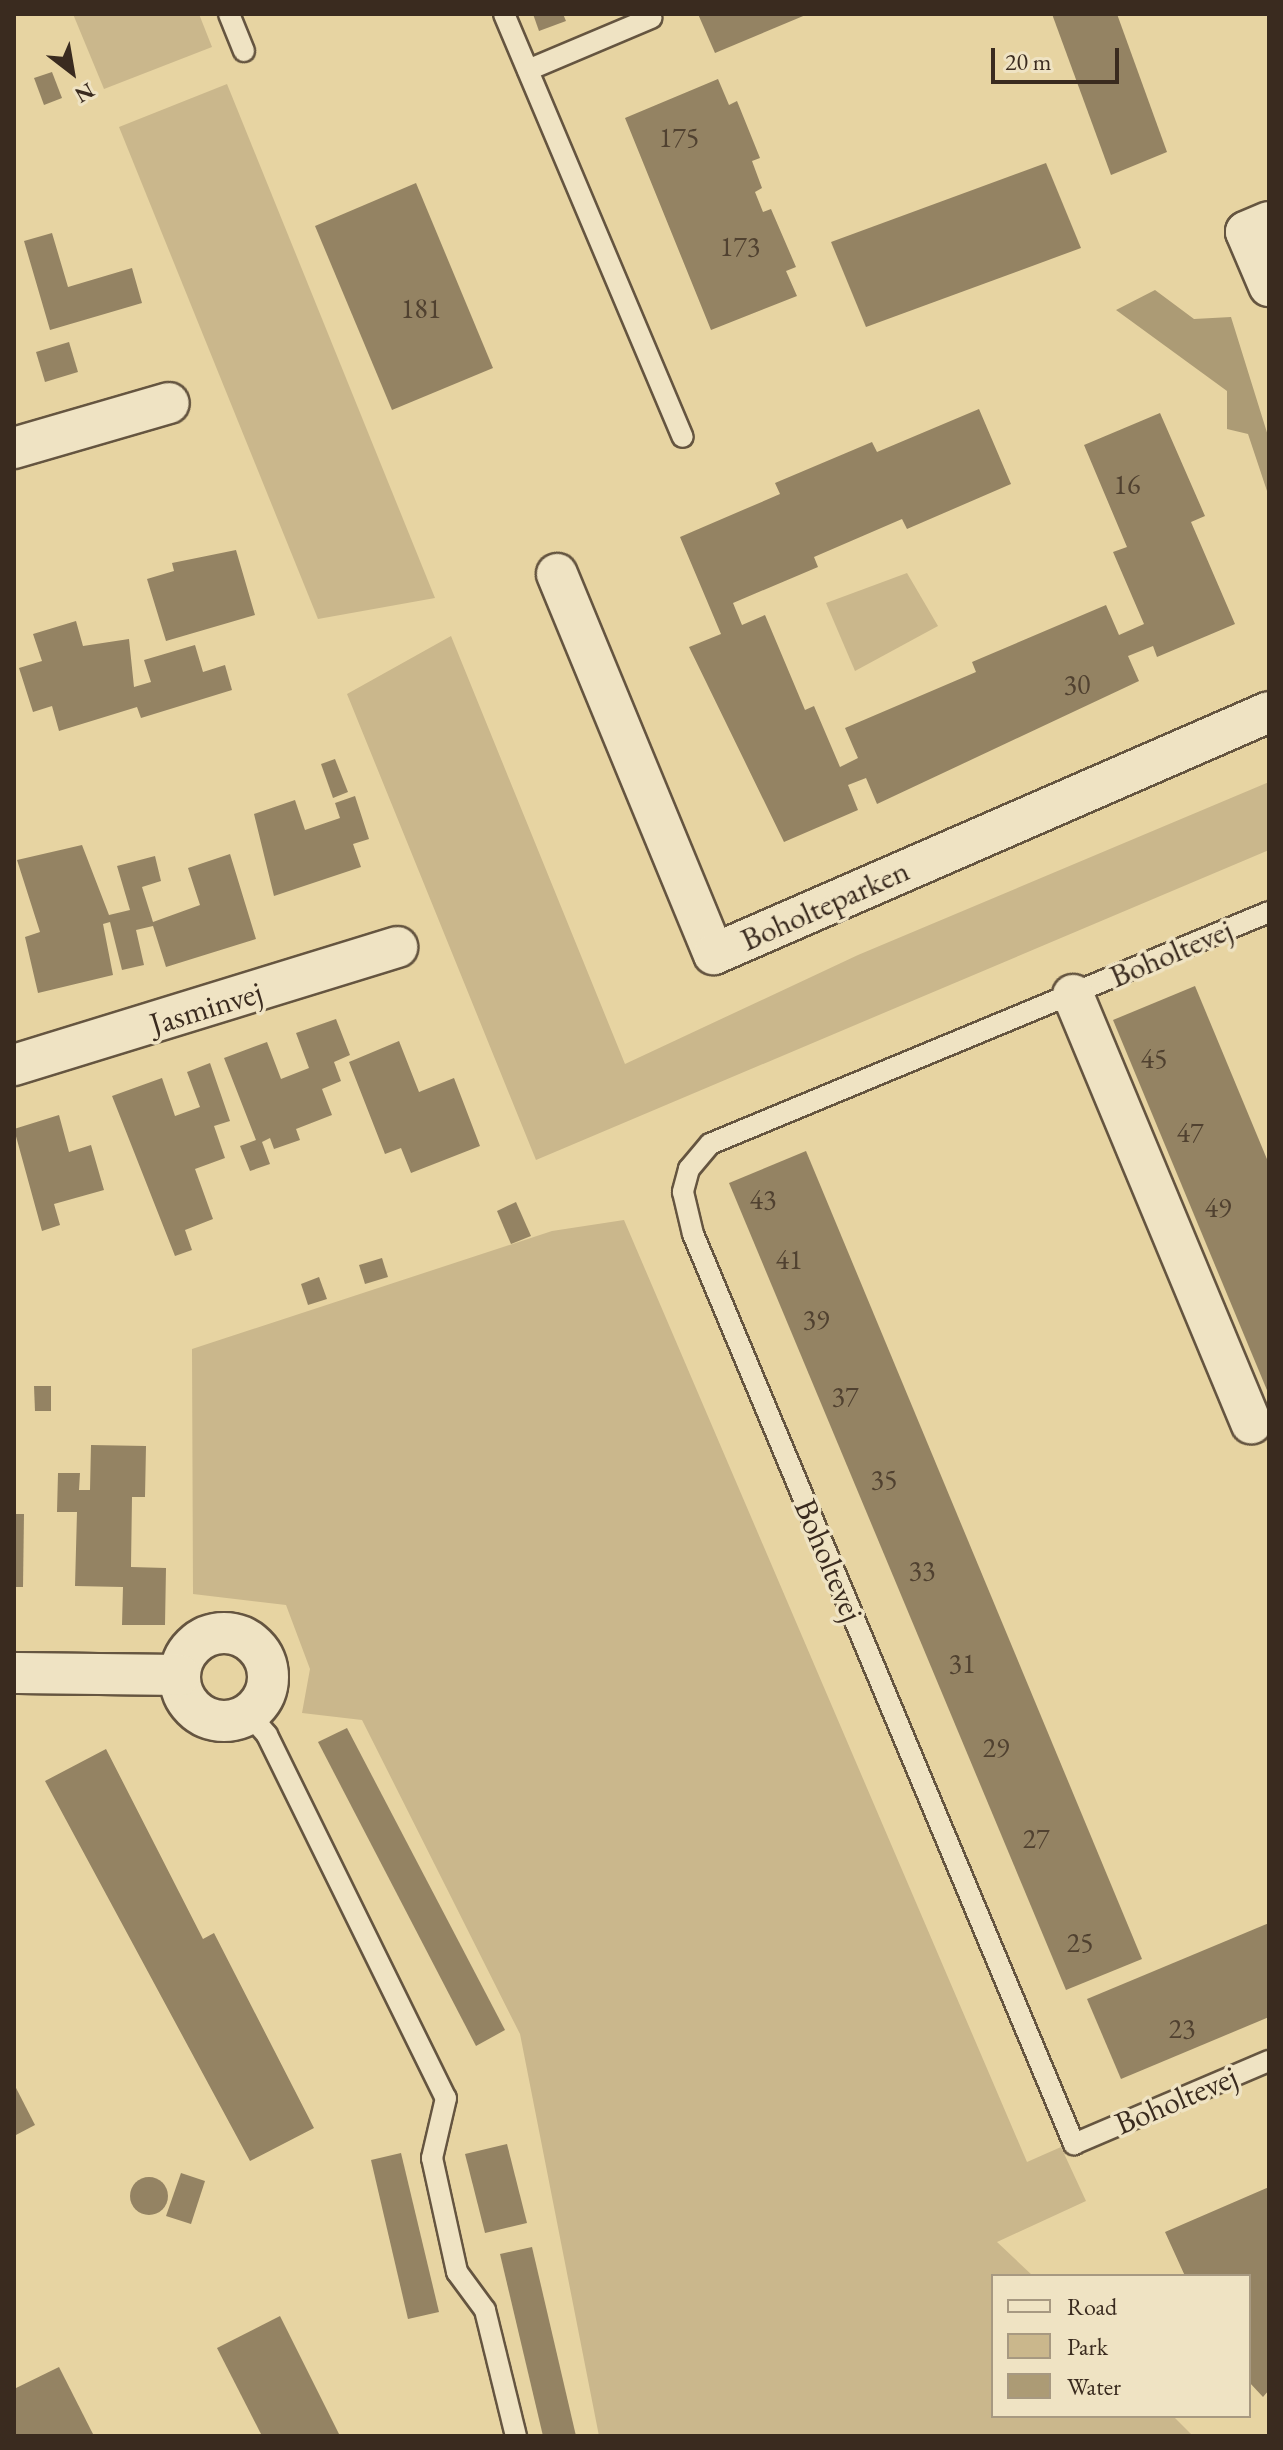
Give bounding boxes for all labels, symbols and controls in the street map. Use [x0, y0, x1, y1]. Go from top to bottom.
north arrow [32, 32, 112, 112]
scale bar [995, 32, 1123, 82]
text: 20 m [1005, 46, 1052, 77]
text: N [70, 76, 100, 110]
house number: 175 [659, 120, 699, 154]
house number: 173 [720, 229, 760, 263]
house number: 181 [401, 291, 441, 325]
house number: 16 [1114, 467, 1140, 501]
house number: 30 [1064, 667, 1090, 701]
street label: Boholteparken [735, 851, 915, 959]
street label: Boholtevej [1104, 910, 1238, 996]
street label: Jasminvej [145, 973, 267, 1043]
house number: 45 [1141, 1041, 1167, 1075]
house number: 47 [1177, 1115, 1203, 1149]
house number: 43 [750, 1182, 776, 1216]
house number: 49 [1205, 1190, 1231, 1224]
house number: 41 [776, 1242, 802, 1276]
house number: 39 [803, 1302, 829, 1336]
house number: 37 [832, 1379, 858, 1413]
house number: 35 [871, 1462, 897, 1496]
street label: Boholtevej [786, 1493, 872, 1627]
house number: 33 [909, 1553, 935, 1587]
house number: 31 [949, 1646, 975, 1680]
house number: 29 [983, 1730, 1009, 1764]
house number: 27 [1023, 1821, 1049, 1855]
house number: 25 [1067, 1925, 1093, 1959]
house number: 23 [1169, 2011, 1195, 2045]
street label: Boholtevej [1109, 2057, 1243, 2143]
legend [991, 2274, 1251, 2418]
text: Road [1067, 2291, 1117, 2322]
text: Park [1067, 2331, 1108, 2362]
text: Water [1067, 2371, 1121, 2402]

